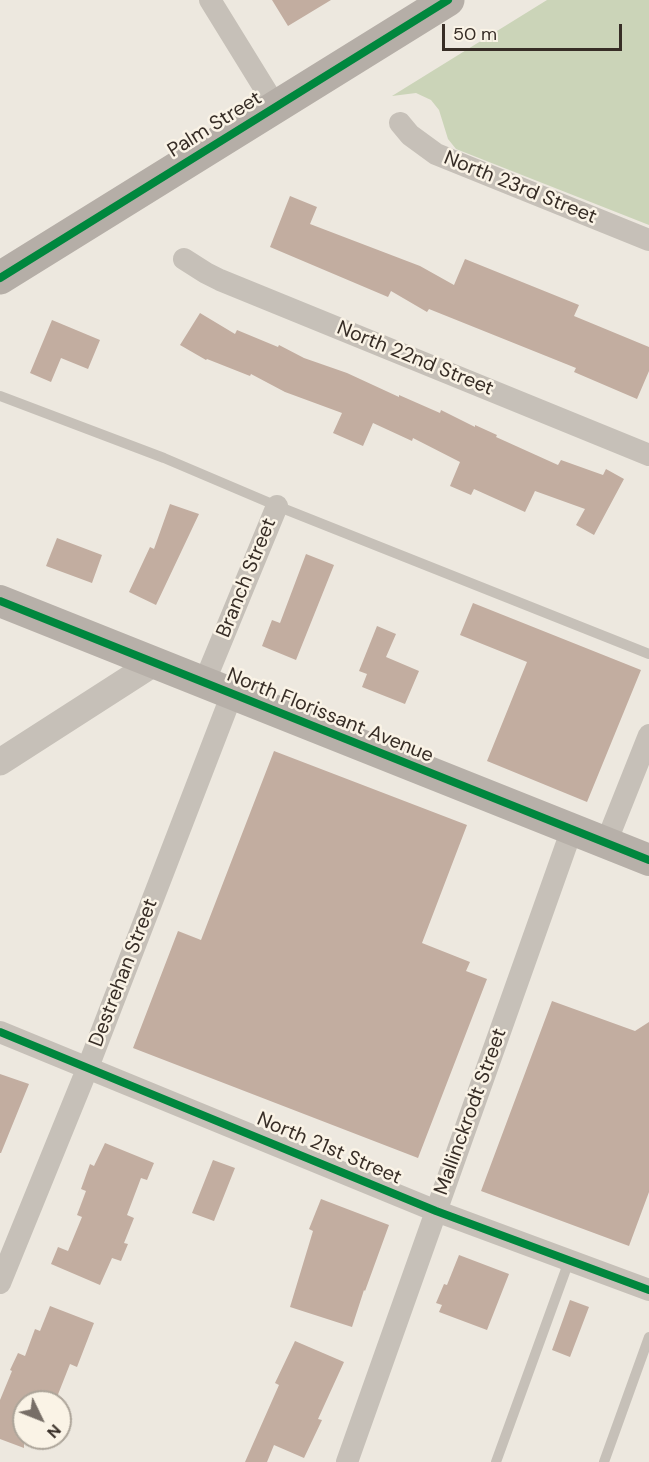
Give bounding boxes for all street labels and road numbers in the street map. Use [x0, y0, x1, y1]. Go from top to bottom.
street label: Palm Street [164, 87, 266, 163]
street label: North 23rd Street [440, 146, 600, 230]
street label: North 22nd Street [333, 317, 497, 401]
street label: Branch Street [212, 515, 282, 641]
street label: North Florissant Avenue [223, 664, 437, 768]
street label: Destrehan Street [85, 896, 163, 1050]
street label: Mallinckrodt Street [430, 1025, 512, 1199]
street label: North 21st Street [253, 1108, 405, 1190]

